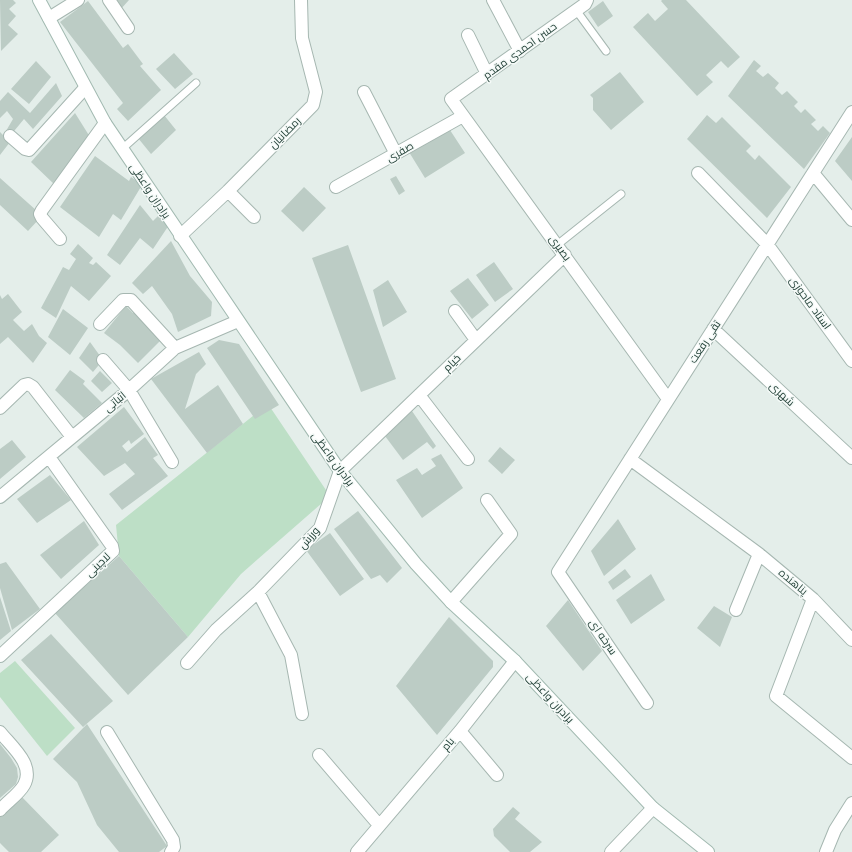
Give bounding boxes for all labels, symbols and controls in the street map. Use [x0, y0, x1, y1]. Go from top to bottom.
street label: حسن احمدی مقدم [481, 20, 560, 83]
street label: رمضانیان [266, 114, 304, 152]
street label: صفری [384, 139, 416, 165]
street label: برادران واعظی [127, 161, 173, 221]
street label: بصیری [546, 233, 574, 263]
street label: استاد ماحوزی [786, 274, 834, 332]
street label: تقی رفعت [686, 318, 724, 366]
street label: خیام [440, 352, 464, 375]
street label: شهری [767, 379, 797, 409]
street label: اثباتی [101, 389, 129, 415]
street label: برادران واعظی [309, 429, 357, 489]
street label: ورزش [296, 524, 322, 552]
street label: لاچینی [83, 550, 113, 580]
street label: پناهنده [776, 566, 810, 598]
street label: سرخه ای [586, 617, 620, 657]
street label: برادران واعظی [523, 670, 577, 726]
street label: بام [439, 735, 458, 754]

